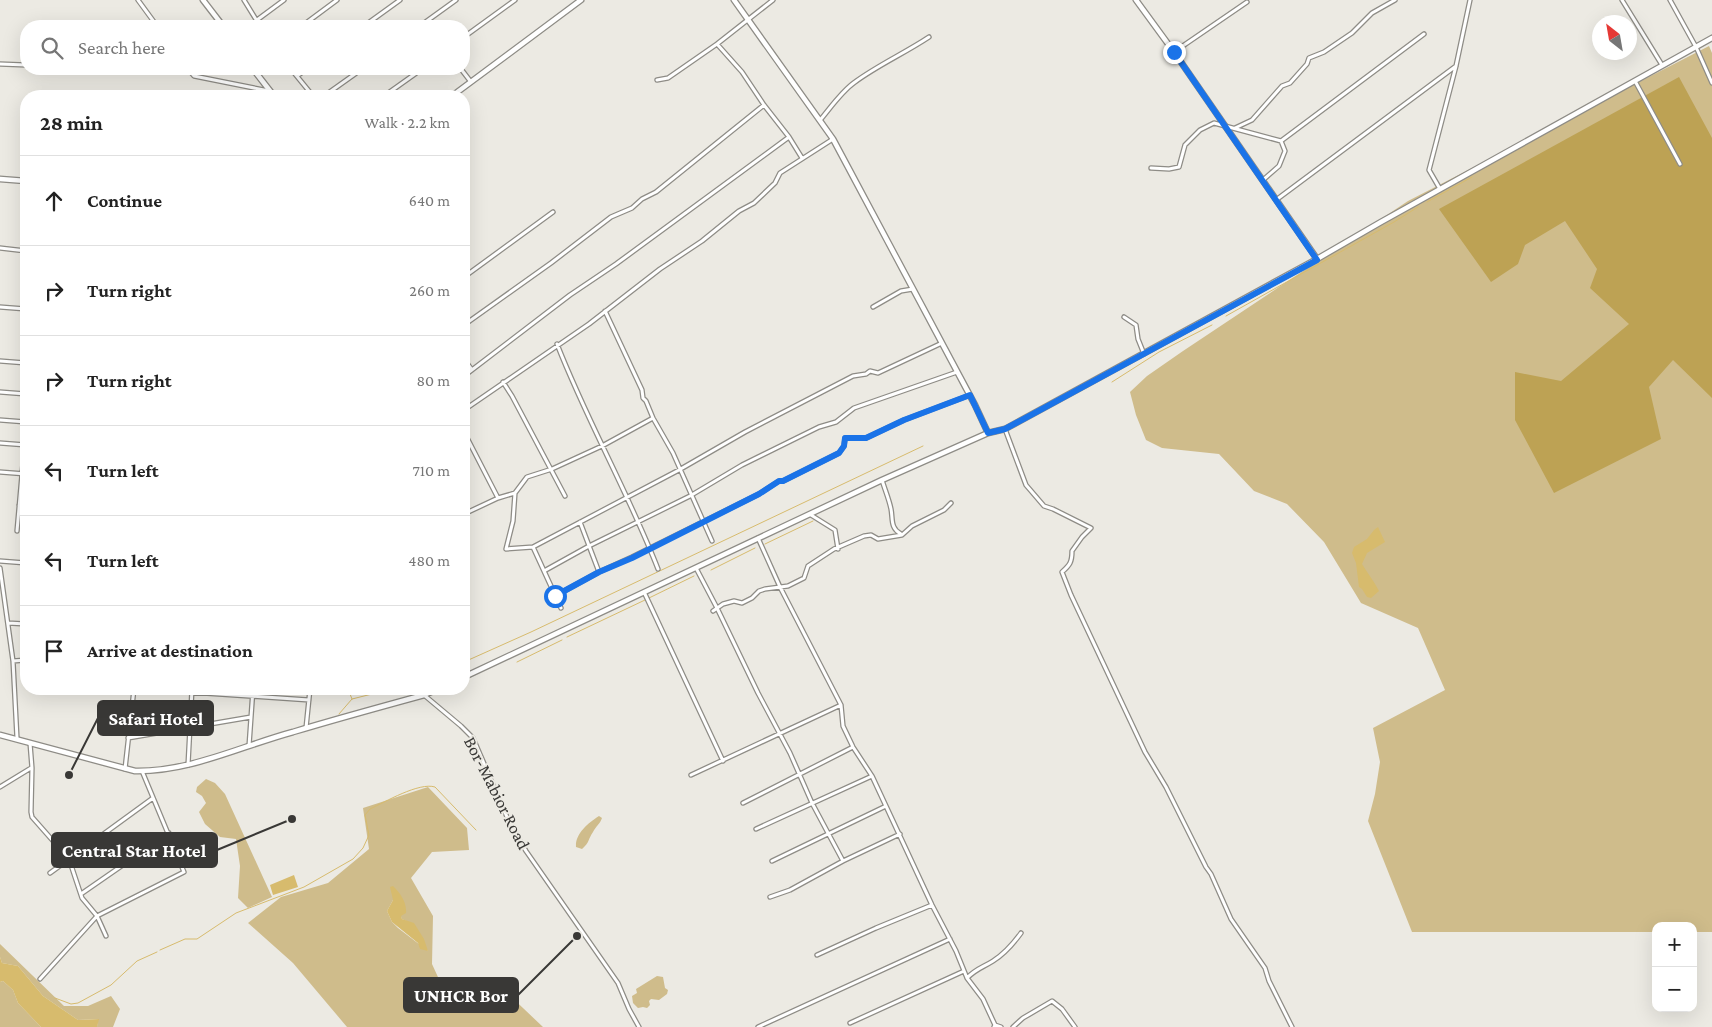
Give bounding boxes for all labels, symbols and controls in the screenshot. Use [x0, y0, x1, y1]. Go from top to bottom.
north arrow [1592, 15, 1637, 60]
search box [20, 20, 470, 75]
icon: search [38, 34, 66, 62]
text: Search here [78, 37, 165, 58]
route end [1163, 41, 1186, 64]
text: 28 min [40, 111, 103, 135]
text: Walk · 2.2 km [365, 114, 450, 131]
icon: ahead [40, 187, 68, 215]
text: Continue [87, 190, 162, 211]
text: 640 m [409, 192, 450, 209]
icon: right [40, 277, 68, 305]
text: Turn right [87, 280, 172, 301]
text: 260 m [409, 282, 450, 299]
icon: right [40, 367, 68, 395]
text: Turn right [87, 370, 172, 391]
text: 80 m [416, 372, 450, 389]
icon: left [40, 457, 68, 485]
text: Turn left [87, 460, 159, 481]
text: 710 m [412, 462, 450, 479]
icon: left [40, 547, 68, 575]
text: Turn left [87, 550, 159, 571]
text: 480 m [408, 552, 450, 569]
route start [544, 585, 567, 608]
icon: arrive [40, 637, 68, 665]
text: Arrive at destination [87, 640, 253, 661]
callout: Safari Hotel [98, 701, 213, 735]
text: Safari Hotel [109, 708, 204, 729]
street label: Bor-Mabior Road [460, 733, 534, 853]
callout: Central Star Hotel [52, 833, 217, 867]
text: Central Star Hotel [62, 840, 207, 861]
map controls [1652, 922, 1697, 1012]
button: + [1652, 922, 1697, 967]
button: − [1652, 967, 1697, 1012]
callout: UNHCR Bor [404, 978, 518, 1012]
text: UNHCR Bor [414, 985, 509, 1006]

